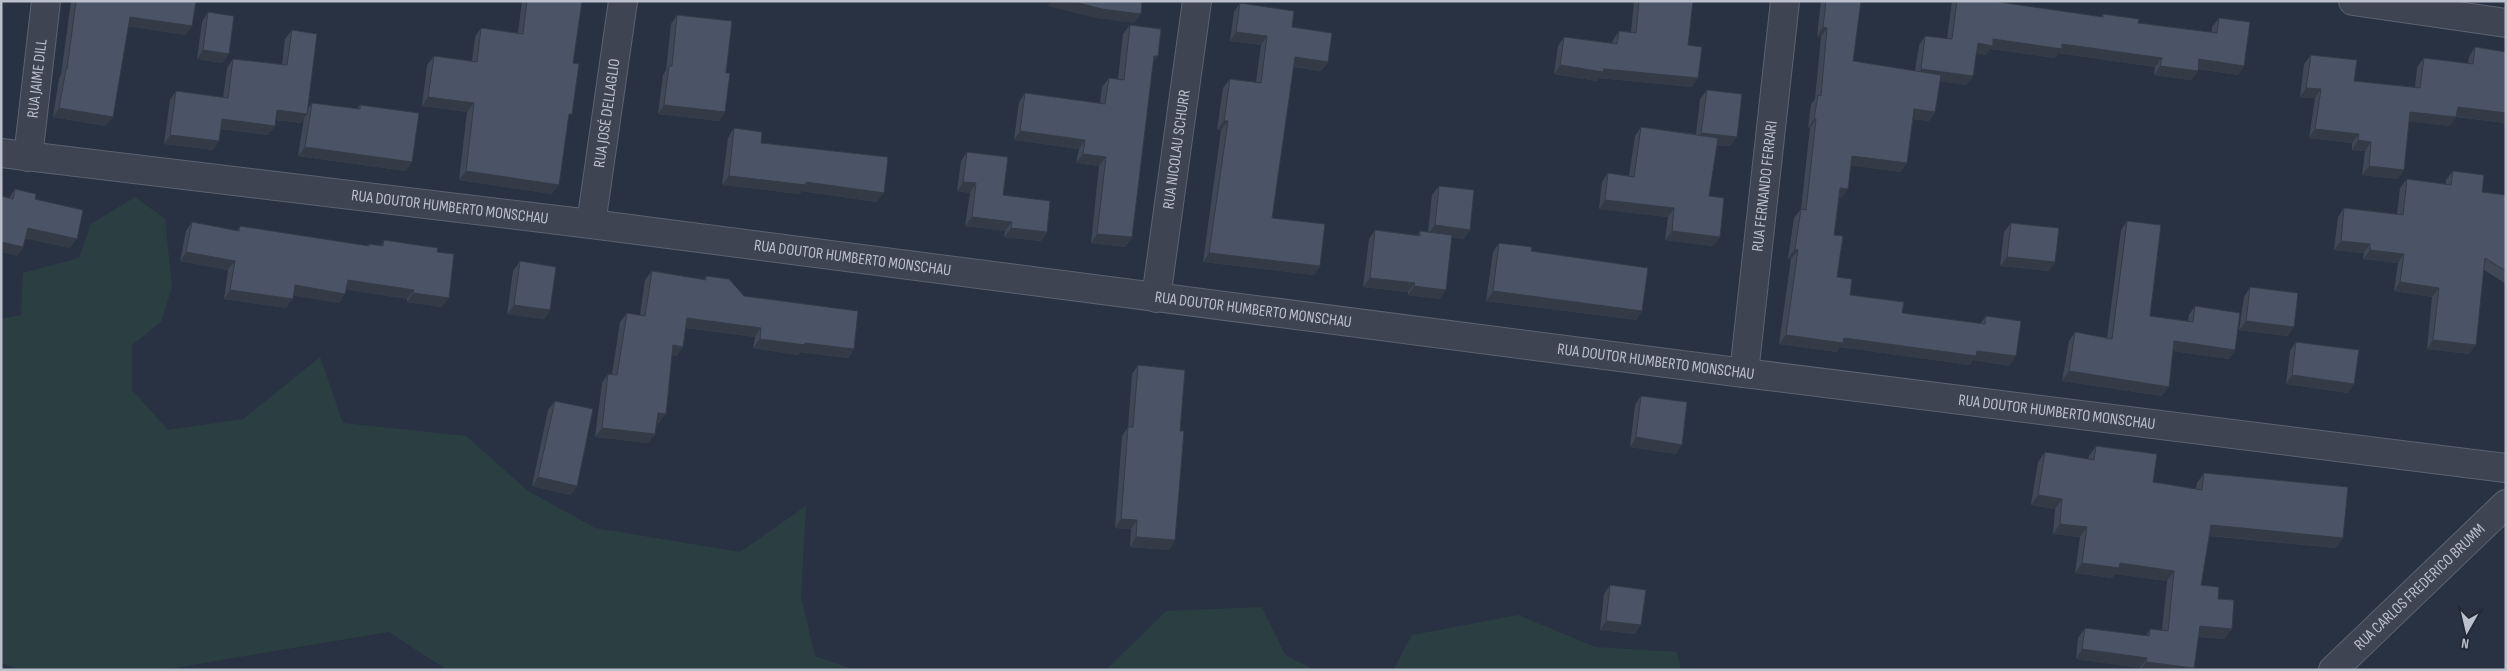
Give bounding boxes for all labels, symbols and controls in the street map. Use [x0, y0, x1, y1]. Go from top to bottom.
street label: RUA JAIME DILL [23, 38, 51, 119]
street label: RUA JOSÉ DELLAGLIO [590, 57, 624, 169]
street label: RUA NICOLAU SCHURR [1159, 89, 1194, 210]
street label: RUA FERNANDO FERRARI [1748, 120, 1781, 252]
street label: RUA DOUTOR HUMBERTO MONSCHAU [350, 186, 549, 228]
street label: RUA DOUTOR HUMBERTO MONSCHAU [753, 236, 952, 280]
street label: RUA DOUTOR HUMBERTO MONSCHAU [1154, 287, 1353, 332]
street label: RUA DOUTOR HUMBERTO MONSCHAU [1556, 339, 1755, 384]
street label: RUA DOUTOR HUMBERTO MONSCHAU [1957, 390, 2156, 434]
street label: RUA CARLOS FREDERICO BRUMM [2350, 520, 2489, 654]
north arrow [2442, 606, 2492, 656]
text: N [2460, 634, 2470, 652]

